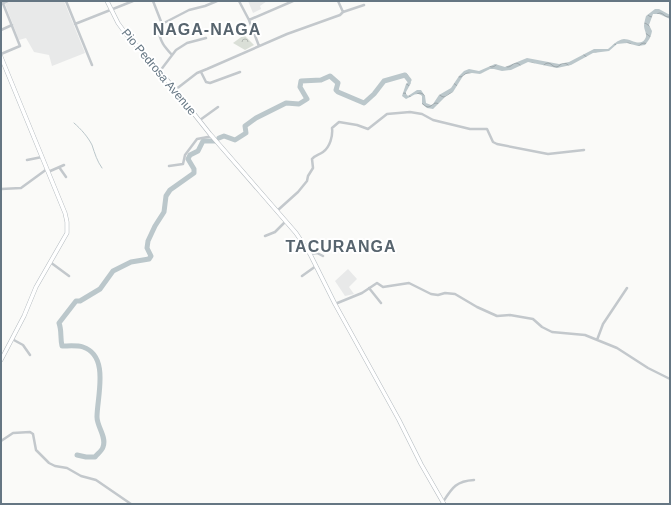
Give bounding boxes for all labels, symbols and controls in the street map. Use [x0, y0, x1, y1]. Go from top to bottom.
district label: NAGA-NAGA [153, 21, 261, 38]
street label: Pio Pedrosa Avenue [119, 26, 199, 118]
district label: TACURANGA [286, 238, 396, 255]

